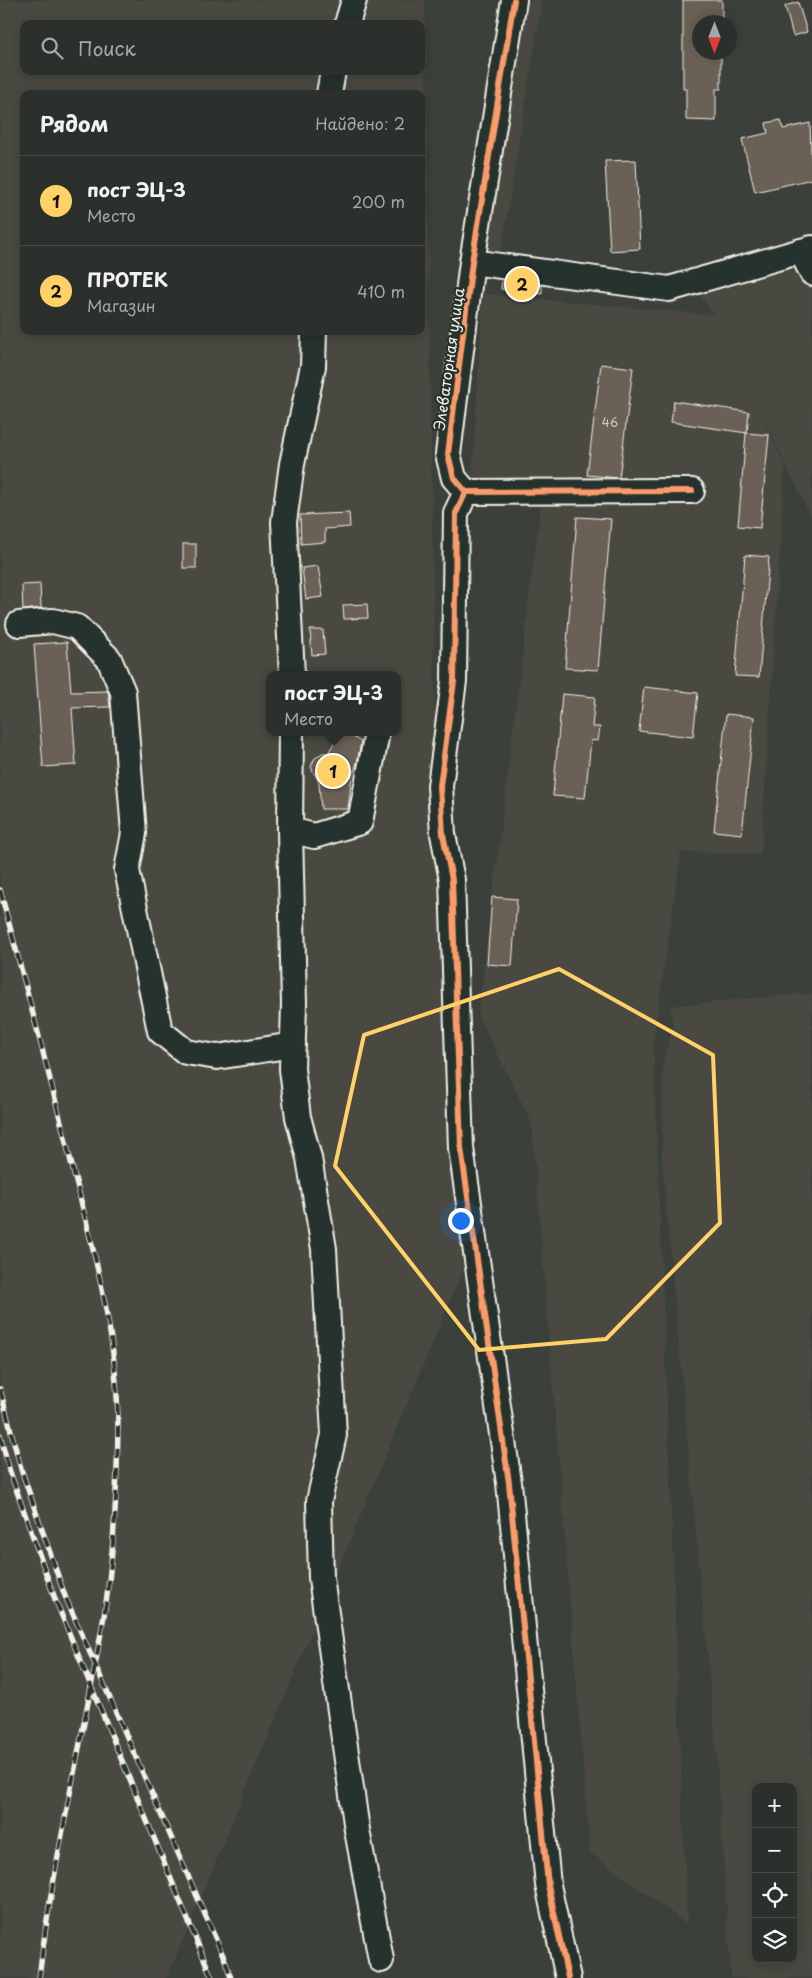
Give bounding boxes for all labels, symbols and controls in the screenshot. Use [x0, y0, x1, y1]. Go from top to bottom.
north arrow [692, 15, 737, 60]
search box [20, 20, 425, 75]
icon: search [38, 34, 66, 62]
text: Поиск [78, 34, 136, 62]
text: Рядом [40, 107, 108, 139]
text: Найдено: 2 [315, 111, 405, 135]
text: пост ЭЦ-3 [87, 175, 186, 203]
text: 1 [52, 189, 60, 213]
text: 200 m [352, 189, 405, 213]
text: Место [87, 203, 136, 227]
text: ПРОТЕК [87, 265, 168, 293]
pin: 2 [506, 265, 538, 303]
text: 2 [50, 279, 62, 303]
text: 410 m [357, 279, 405, 303]
street label: Элеваторная улица [427, 286, 469, 432]
text: Магазин [87, 293, 156, 317]
house number: 46 [602, 413, 618, 431]
popup [266, 671, 401, 736]
text: пост ЭЦ-3 [284, 678, 383, 706]
text: Место [284, 706, 333, 730]
pin: 1 [317, 752, 349, 790]
your location [448, 1208, 474, 1234]
map controls [752, 1783, 797, 1963]
button: + [752, 1783, 797, 1828]
button: − [752, 1828, 797, 1873]
button: locate [752, 1873, 797, 1918]
button: layers [752, 1918, 797, 1963]

